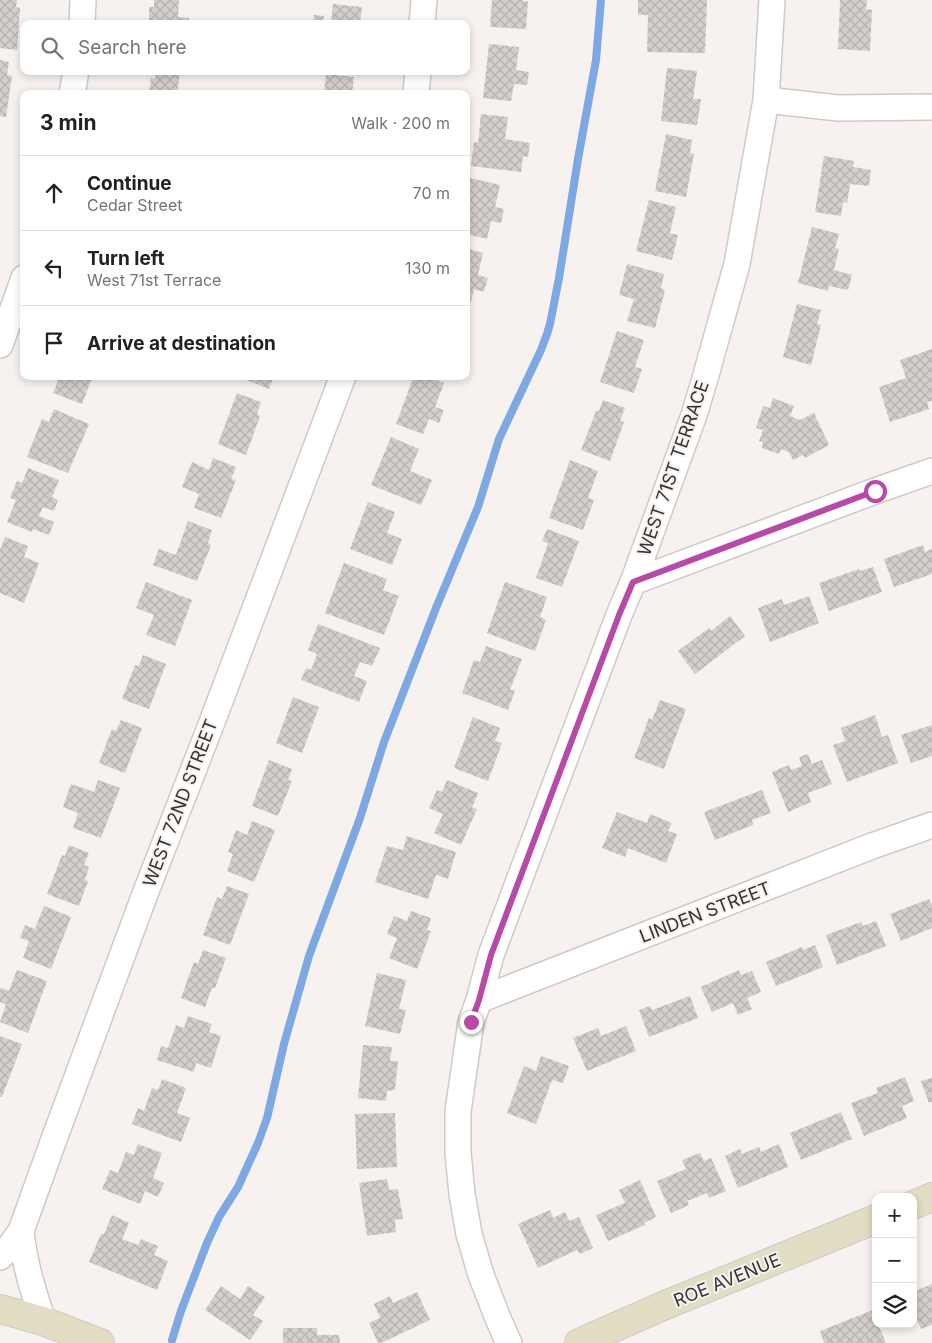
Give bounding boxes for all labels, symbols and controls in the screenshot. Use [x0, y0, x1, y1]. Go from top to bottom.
search box [20, 20, 470, 75]
icon: search [38, 34, 66, 62]
text: Search here [78, 36, 187, 59]
text: 3 min [40, 110, 96, 135]
text: Walk · 200 m [351, 113, 450, 133]
text: Continue [87, 172, 172, 195]
icon: ahead [40, 179, 68, 207]
text: 70 m [413, 183, 450, 203]
text: Cedar Street [87, 195, 182, 215]
text: Turn left [87, 247, 165, 270]
icon: left [40, 254, 68, 282]
text: 130 m [405, 258, 450, 278]
text: West 71st Terrace [87, 270, 221, 290]
icon: arrive [40, 329, 68, 357]
text: Arrive at destination [87, 332, 276, 355]
street label: WEST 71ST TERRACE [633, 378, 713, 558]
route start [864, 480, 887, 503]
street label: WEST 72ND STREET [138, 716, 222, 890]
street label: LINDEN STREET [636, 877, 774, 947]
route end [460, 1011, 483, 1034]
map controls [872, 1193, 917, 1328]
button: + [872, 1193, 917, 1238]
button: − [872, 1238, 917, 1283]
street label: ROE AVENUE [670, 1249, 784, 1311]
button: layers [872, 1283, 917, 1328]

